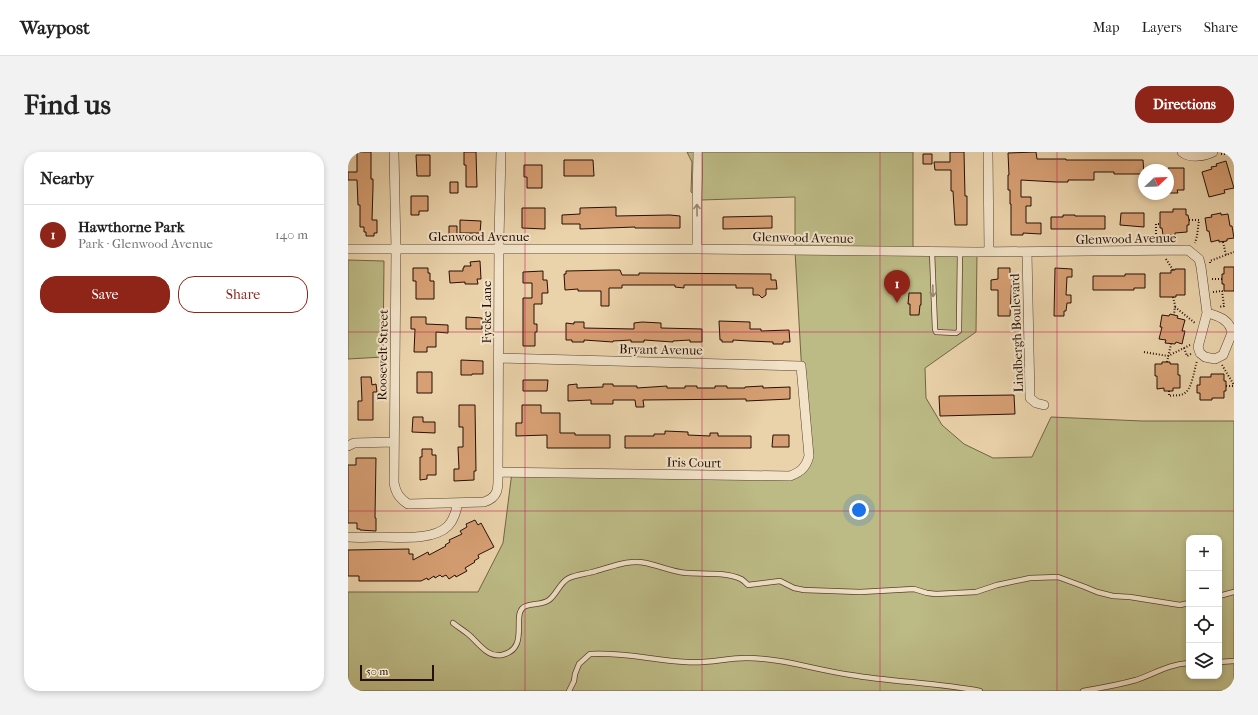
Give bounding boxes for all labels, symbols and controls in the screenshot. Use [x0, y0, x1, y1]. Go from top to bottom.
text: Waypost [20, 17, 90, 39]
text: Map [1093, 19, 1120, 36]
text: Layers [1142, 19, 1182, 36]
text: Share [1204, 19, 1238, 36]
button: Directions [1135, 86, 1234, 123]
text: Find us [24, 88, 111, 121]
north arrow [1138, 164, 1174, 200]
text: Nearby [40, 168, 94, 188]
one-way arrow [693, 204, 701, 217]
text: Hawthorne Park [78, 218, 184, 236]
text: 1 [51, 227, 55, 242]
text: 140 m [275, 227, 308, 242]
street label: Glenwood Avenue [429, 229, 530, 244]
street label: Glenwood Avenue [752, 229, 854, 246]
street label: Glenwood Avenue [1075, 230, 1177, 247]
text: Park · Glenwood Avenue [78, 236, 213, 251]
pin: 1 [884, 270, 910, 303]
street label: Lindbergh Boulevard [1007, 272, 1026, 393]
button: Save [40, 276, 170, 313]
button: Share [178, 276, 308, 313]
street label: Fycke Lane [479, 280, 494, 343]
one-way arrow [929, 284, 937, 297]
street label: Roosevelt Street [374, 309, 391, 401]
street label: Bryant Avenue [619, 341, 703, 358]
street label: Iris Court [666, 455, 722, 470]
your location [849, 500, 869, 520]
map controls [1186, 535, 1222, 679]
button: + [1186, 535, 1222, 571]
button: − [1186, 571, 1222, 607]
button: locate [1186, 607, 1222, 643]
button: layers [1186, 643, 1222, 679]
scale bar [360, 663, 434, 682]
text: 50 m [366, 665, 388, 678]

